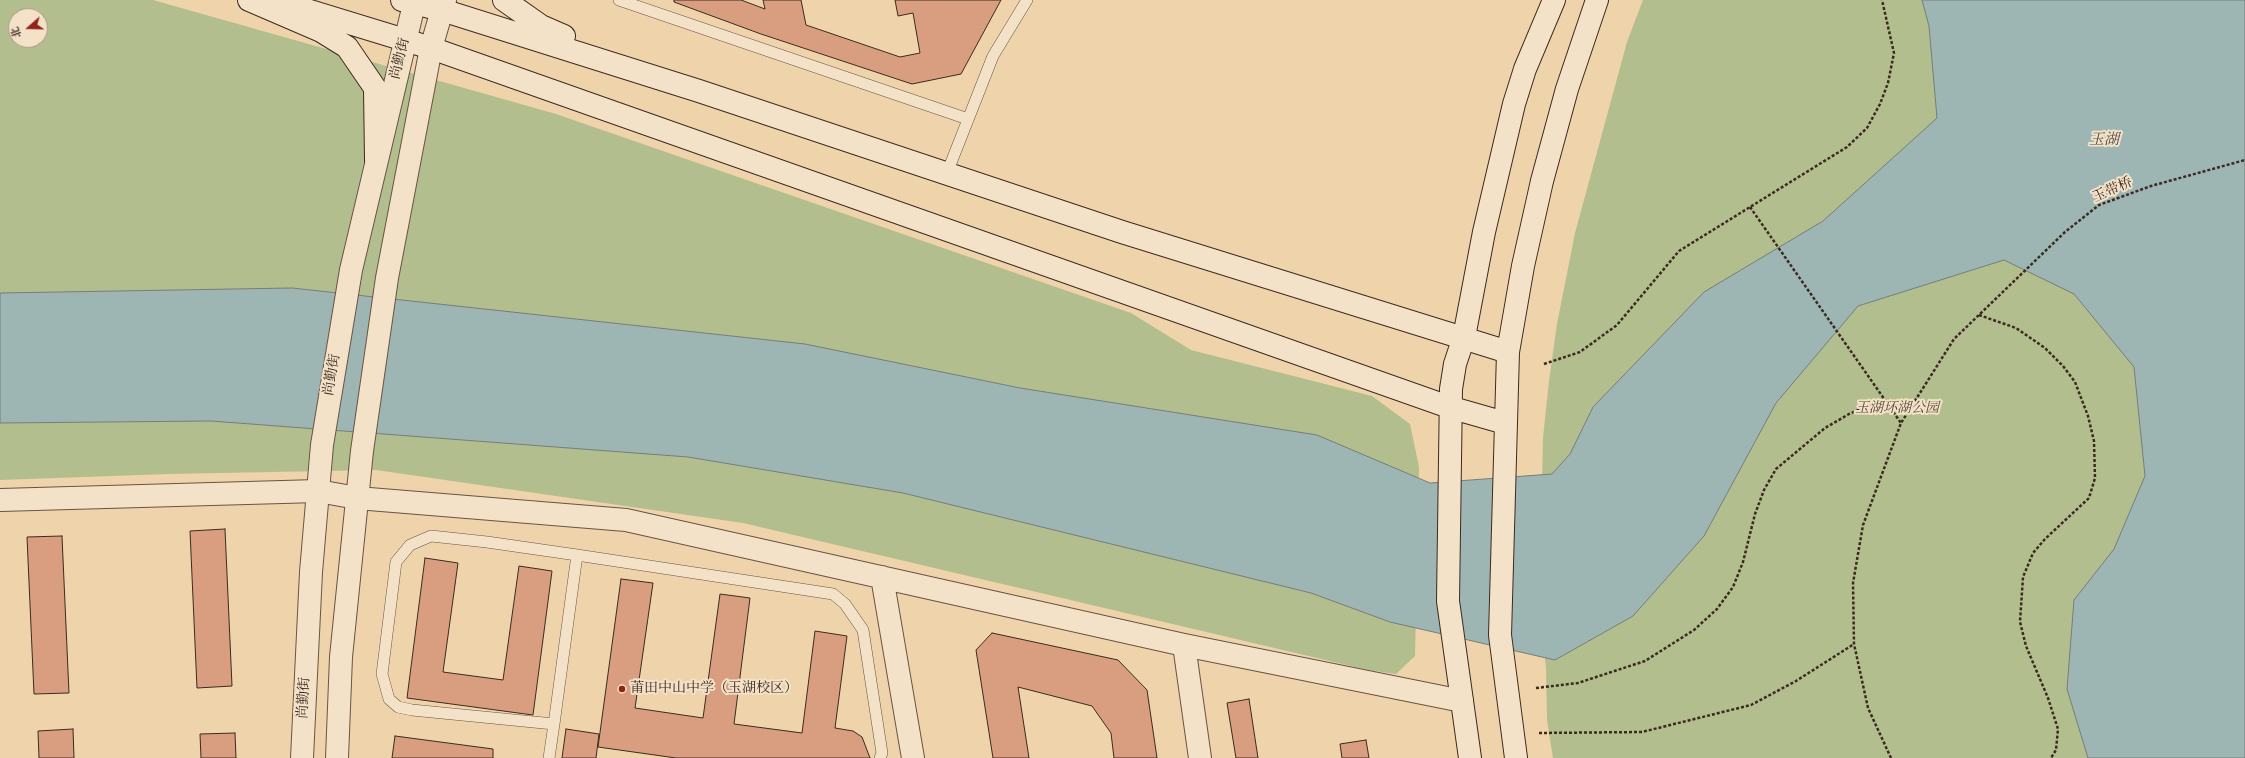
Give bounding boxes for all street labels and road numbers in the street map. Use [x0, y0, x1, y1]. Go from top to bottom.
street label: 尚勤街 [388, 37, 414, 81]
street label: 玉带桥 [2090, 175, 2136, 207]
street label: 尚勤街 [321, 353, 345, 397]
street label: 尚勤街 [296, 677, 314, 719]

